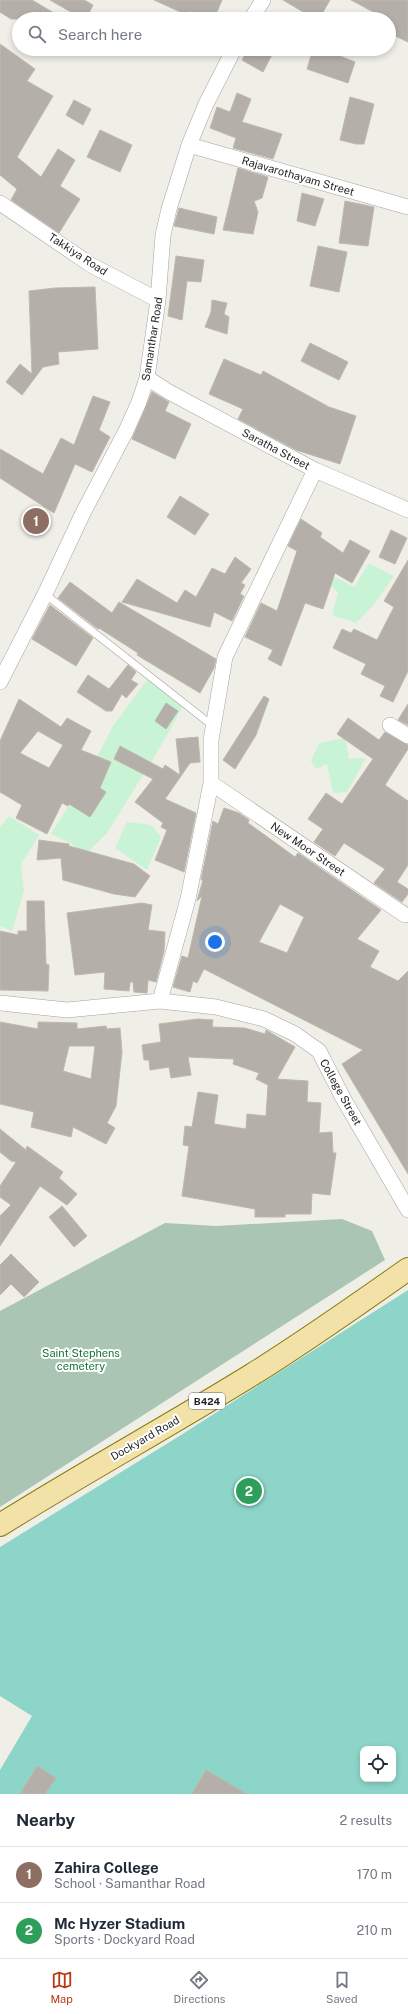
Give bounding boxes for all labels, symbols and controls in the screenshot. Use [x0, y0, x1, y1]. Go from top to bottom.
search box [12, 12, 396, 56]
icon: search [26, 23, 48, 45]
text: Search here [58, 26, 142, 43]
street label: Rajavarothayam Street [240, 154, 356, 198]
street label: Takkiya Road [46, 231, 110, 277]
street label: Samanthar Road [139, 296, 165, 382]
street label: Saratha Street [240, 426, 312, 472]
pin: 1 [23, 506, 49, 536]
street label: New Moor Street [269, 820, 347, 878]
your location [205, 932, 225, 952]
street label: College Street [318, 1057, 364, 1127]
park label: Saint Stephens cemetery [42, 1347, 120, 1372]
road number: B424 [189, 1393, 225, 1409]
street label: Dockyard Road [108, 1413, 182, 1463]
pin: 2 [236, 1476, 262, 1506]
map controls [360, 1746, 396, 1782]
button: locate [360, 1746, 396, 1782]
text: Nearby [16, 1810, 75, 1830]
text: 2 results [340, 1813, 392, 1828]
text: Zahira College [54, 1859, 159, 1876]
text: 1 [26, 1867, 32, 1882]
text: 170 m [357, 1867, 392, 1882]
text: School · Samanthar Road [54, 1876, 205, 1891]
text: Mc Hyzer Stadium [54, 1915, 185, 1932]
text: 2 [25, 1923, 33, 1938]
text: 210 m [357, 1923, 392, 1938]
text: Sports · Dockyard Road [54, 1932, 195, 1947]
tab: Map [50, 1969, 73, 2005]
tab: Directions [174, 1969, 225, 2005]
tab: Saved [326, 1969, 358, 2005]

